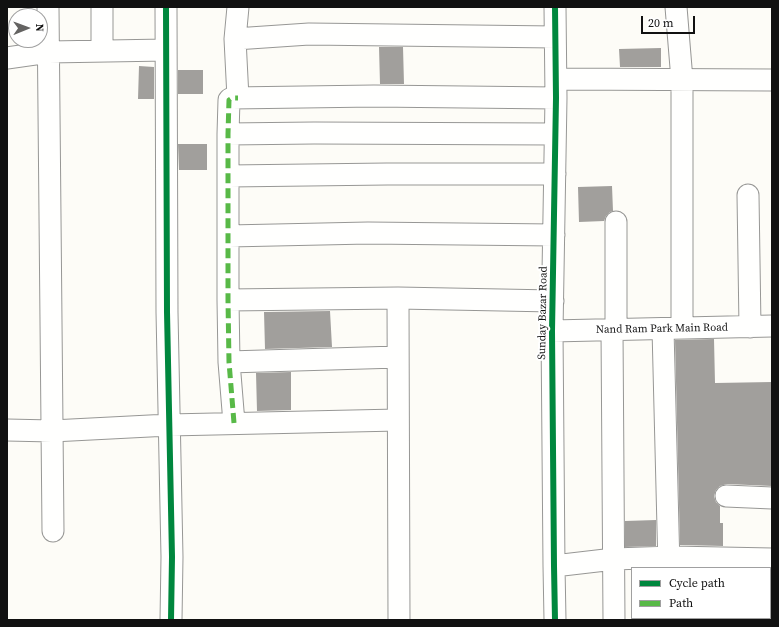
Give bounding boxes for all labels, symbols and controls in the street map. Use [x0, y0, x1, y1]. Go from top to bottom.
north arrow [8, 8, 48, 48]
scale bar [643, 8, 697, 34]
text: 20 m [648, 15, 674, 31]
text: N [32, 24, 47, 32]
street label: Sunday Bazar Road [536, 266, 550, 360]
street label: Nand Ram Park Main Road [596, 321, 728, 337]
legend [631, 567, 771, 619]
text: Cycle path [669, 575, 725, 591]
text: Path [669, 595, 693, 611]

